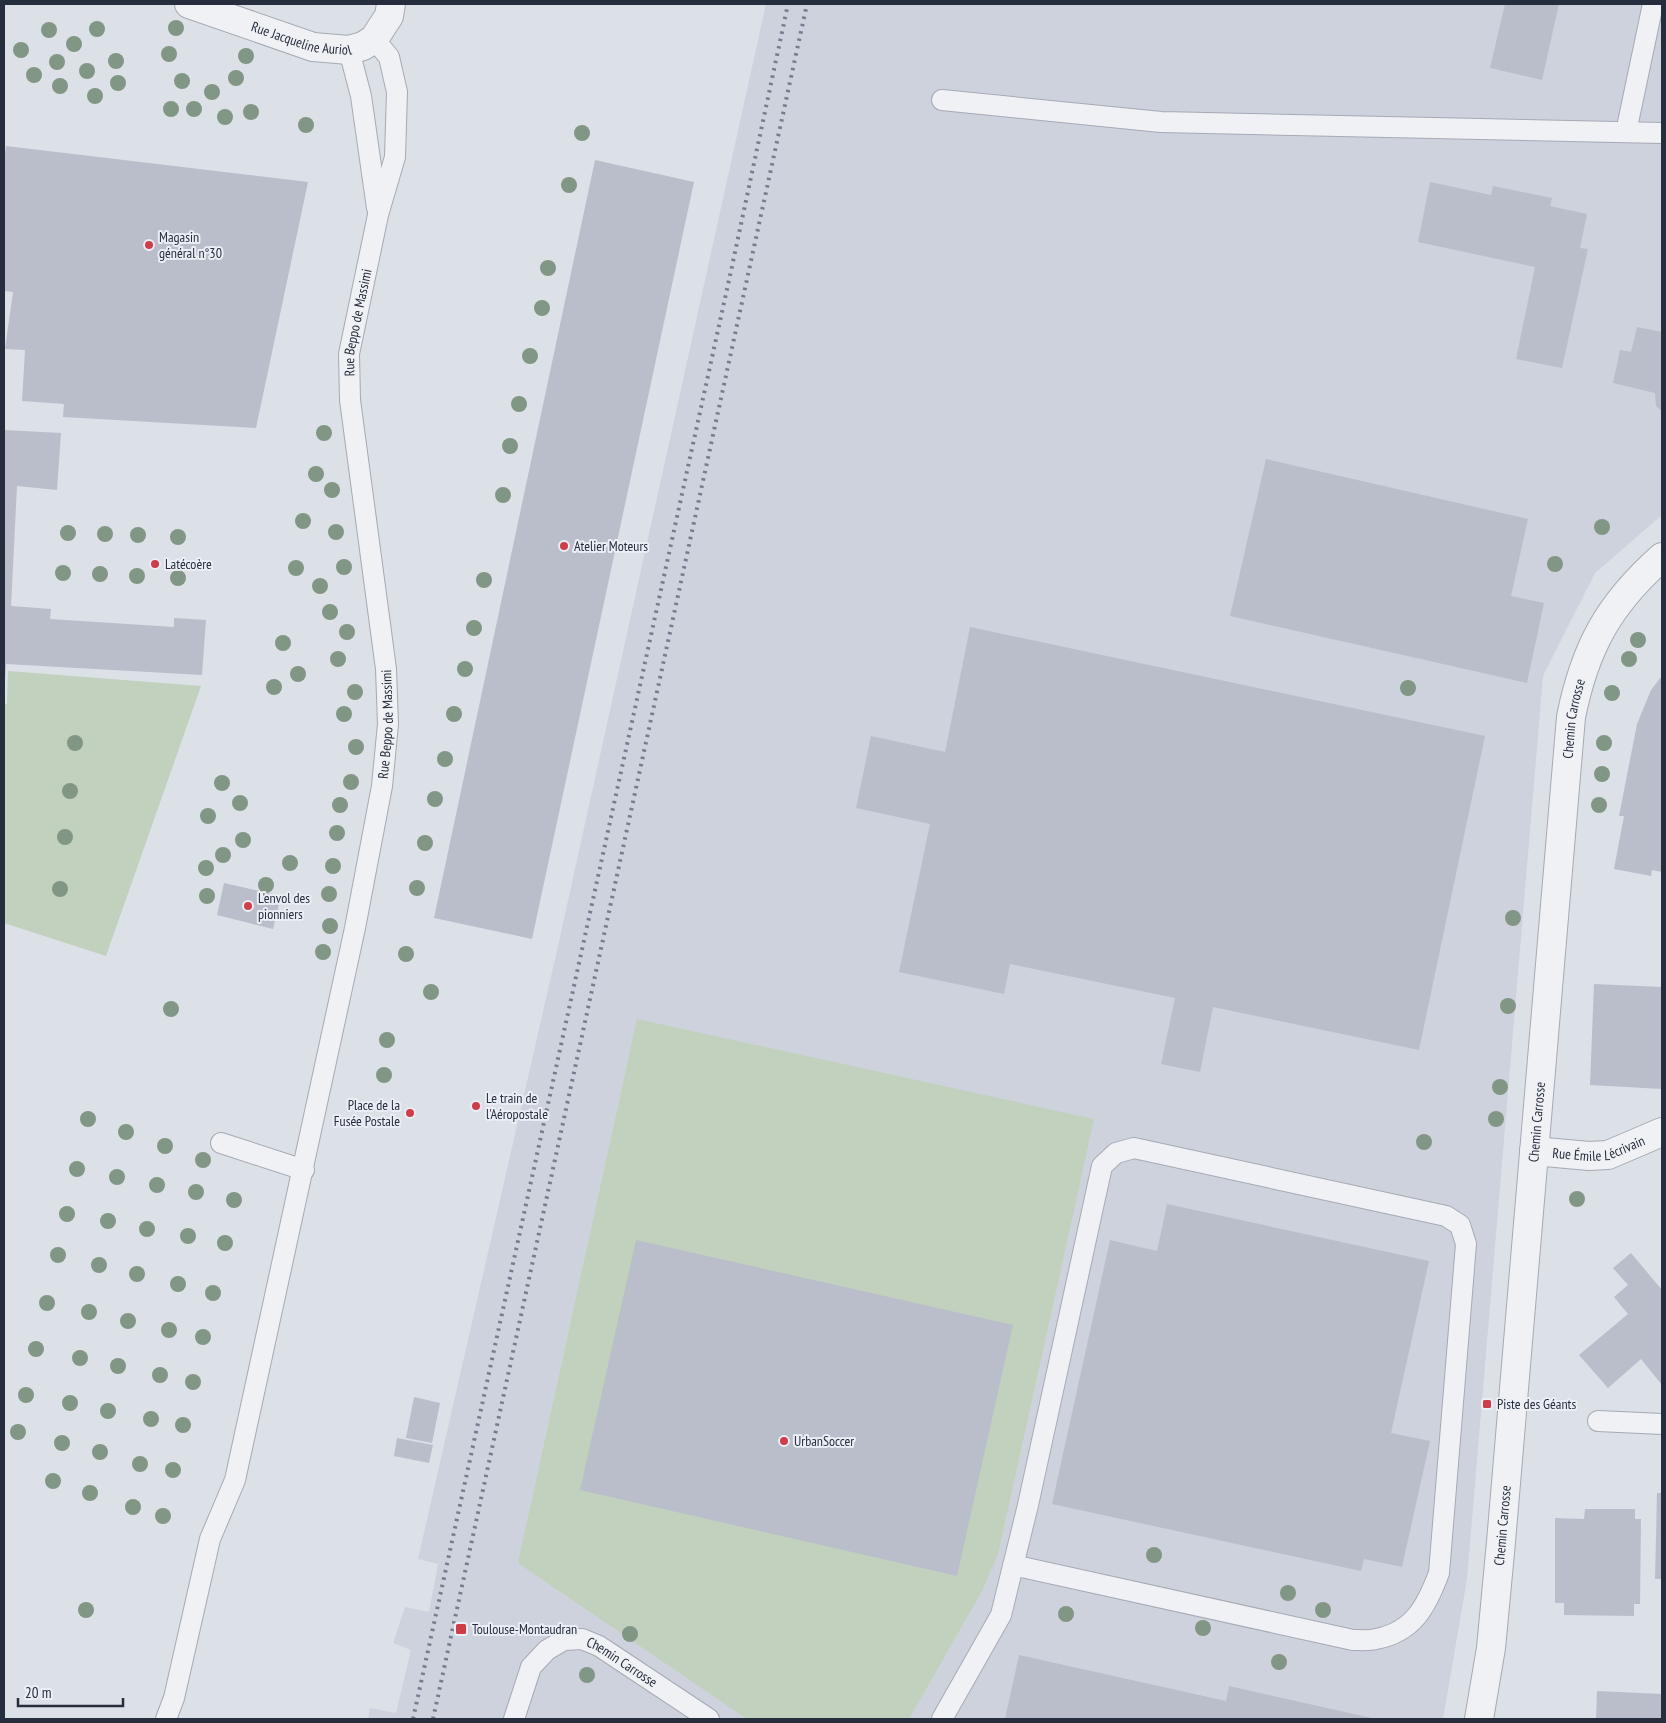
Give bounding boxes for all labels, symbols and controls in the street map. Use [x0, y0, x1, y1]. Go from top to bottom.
street label: Rue Jacqueline Auriol [249, 17, 354, 59]
place label: Magasin général n°30 [159, 228, 222, 262]
marker: Magasin général n°30 [143, 239, 155, 251]
street label: Rue Beppo de Massimi [340, 267, 376, 377]
place label: Atelier Moteurs [574, 537, 648, 555]
marker: Atelier Moteurs [558, 540, 570, 552]
place label: Latécoère [165, 555, 212, 573]
marker: Latécoère [149, 558, 161, 570]
street label: Rue Beppo de Massimi [374, 669, 397, 780]
street label: Chemin Carrosse [1559, 676, 1589, 759]
place label: L'envol des pionniers [258, 889, 310, 923]
marker: L'envol des pionniers [242, 900, 254, 912]
street label: Chemin Carrosse [1524, 1081, 1549, 1163]
place label: Le train de l'Aéropostale [486, 1089, 548, 1123]
place label: Place de la Fusée Postale [334, 1096, 400, 1130]
marker: Le train de l'Aéropostale [470, 1100, 482, 1112]
marker: Place de la Fusée Postale [404, 1107, 416, 1119]
street label: Rue Émile Lécrivain [1552, 1131, 1648, 1165]
place label: Piste des Géants [1497, 1395, 1576, 1413]
marker: Piste des Géants [1481, 1398, 1493, 1410]
place label: UrbanSoccer [794, 1432, 854, 1450]
marker: UrbanSoccer [778, 1435, 790, 1447]
street label: Chemin Carrosse [1490, 1484, 1515, 1566]
place label: Toulouse-Montaudran [472, 1620, 577, 1638]
marker: Toulouse-Montaudran [454, 1622, 468, 1636]
street label: Chemin Carrosse [584, 1633, 661, 1691]
scale bar [18, 1676, 122, 1708]
text: 20 m [25, 1683, 51, 1702]

